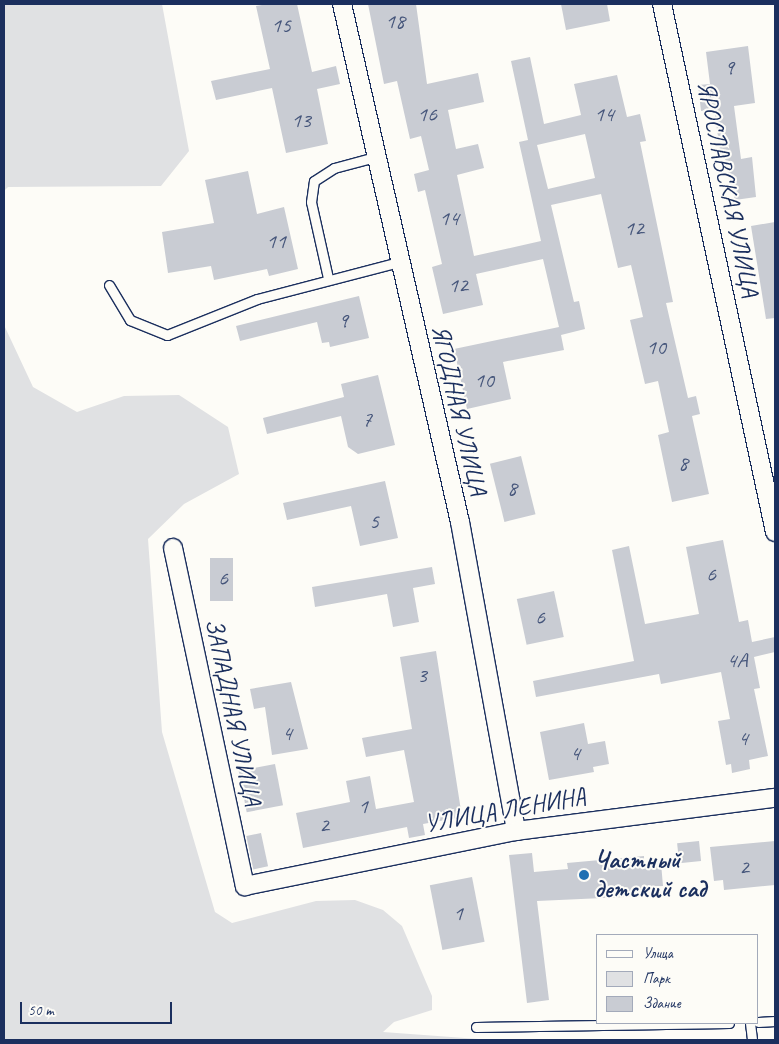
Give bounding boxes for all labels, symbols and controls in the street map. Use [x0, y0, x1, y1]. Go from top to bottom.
house number: 18 [385, 9, 405, 35]
house number: 15 [271, 13, 291, 39]
house number: 9 [724, 55, 734, 81]
street label: ЯРОСЛАВСКАЯ УЛИЦА [691, 79, 765, 299]
house number: 16 [417, 102, 437, 128]
house number: 14 [594, 102, 614, 128]
house number: 13 [291, 108, 311, 134]
house number: 14 [439, 206, 459, 232]
house number: 12 [624, 216, 644, 242]
house number: 11 [266, 229, 286, 255]
house number: 12 [448, 273, 468, 299]
house number: 9 [338, 308, 348, 334]
street label: ЯГОДНАЯ УЛИЦА [425, 322, 493, 498]
house number: 10 [646, 335, 666, 361]
house number: 10 [474, 368, 494, 394]
house number: 7 [362, 407, 372, 433]
house number: 8 [678, 451, 688, 477]
house number: 8 [507, 476, 517, 502]
house number: 5 [369, 509, 379, 535]
house number: 6 [706, 562, 716, 588]
house number: 6 [218, 566, 228, 592]
house number: 6 [535, 605, 545, 631]
street label: ЗАПАДНАЯ УЛИЦА [198, 615, 268, 809]
house number: 4А [727, 648, 747, 674]
house number: 3 [417, 663, 427, 689]
house number: 4 [282, 721, 292, 747]
house number: 4 [738, 726, 748, 752]
house number: 4 [570, 741, 580, 767]
street label: УЛИЦА ЛЕНИНА [422, 781, 588, 839]
house number: 1 [358, 794, 368, 820]
house number: 2 [319, 813, 329, 839]
place label: Частный детский сад [594, 846, 706, 905]
house number: 2 [739, 855, 749, 881]
marker: Частный детский сад [578, 869, 590, 881]
house number: 1 [453, 901, 463, 927]
legend [596, 934, 759, 1024]
text: Улица [643, 944, 673, 963]
text: Парк [643, 969, 670, 988]
scale bar [22, 992, 175, 1024]
text: Здание [643, 994, 681, 1013]
text: 50 m [28, 1001, 54, 1020]

